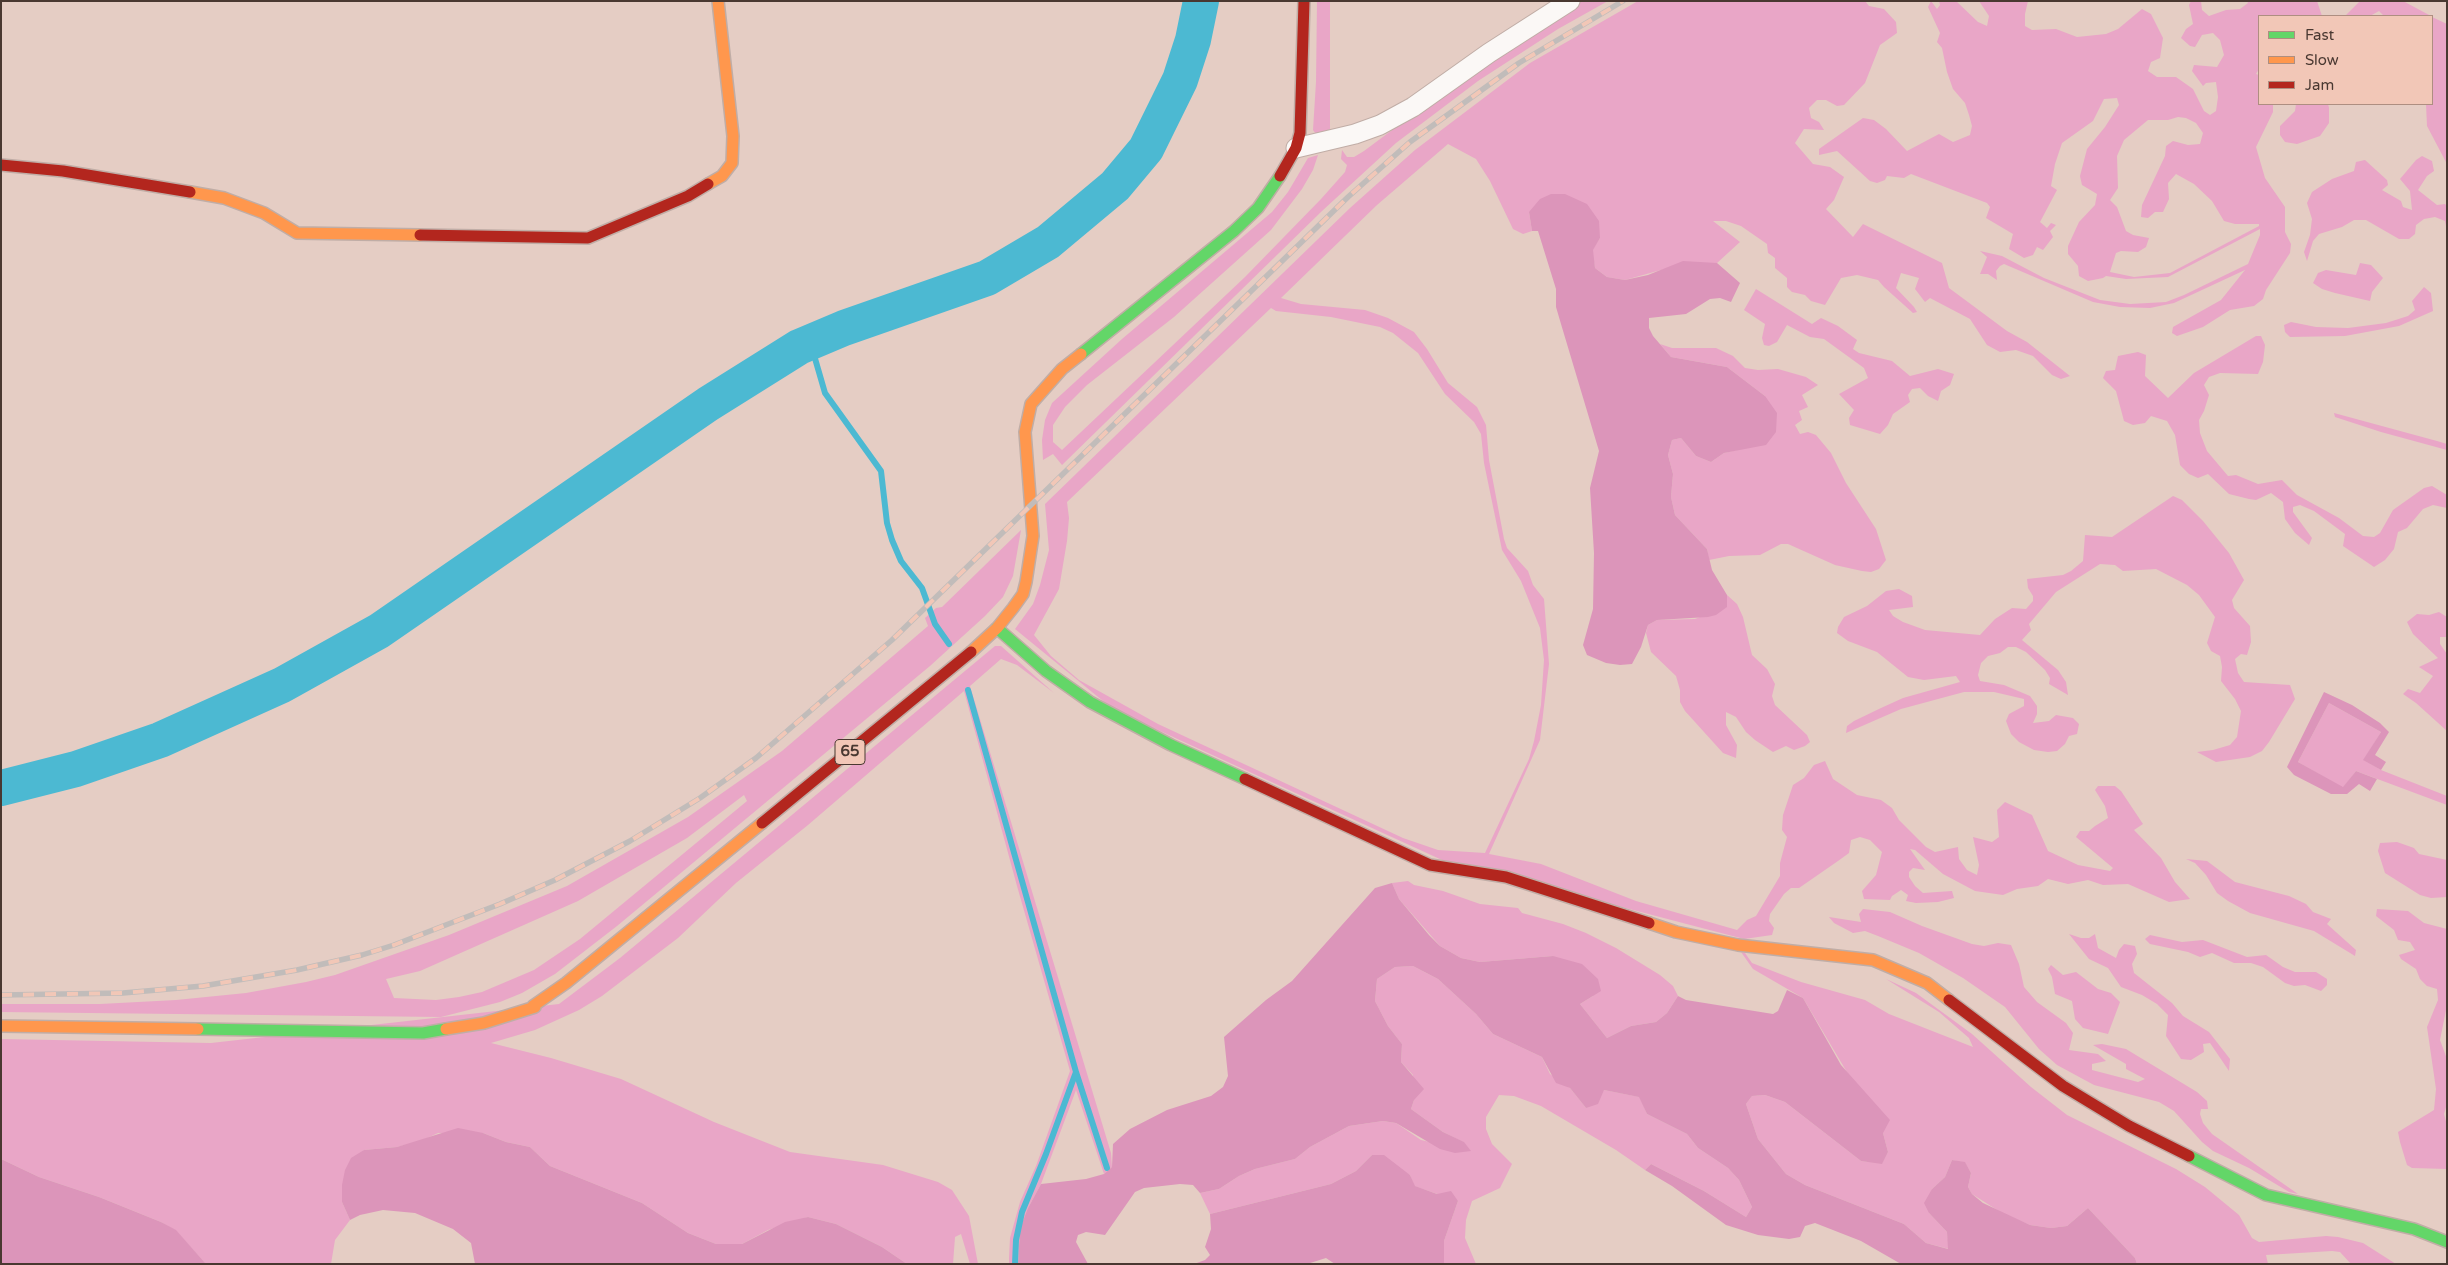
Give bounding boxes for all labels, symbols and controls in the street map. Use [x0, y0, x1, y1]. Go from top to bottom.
legend [2258, 15, 2433, 105]
text: Fast [2305, 26, 2334, 44]
text: Slow [2305, 51, 2339, 69]
text: Jam [2305, 76, 2334, 94]
road number: 65 [835, 740, 865, 764]

